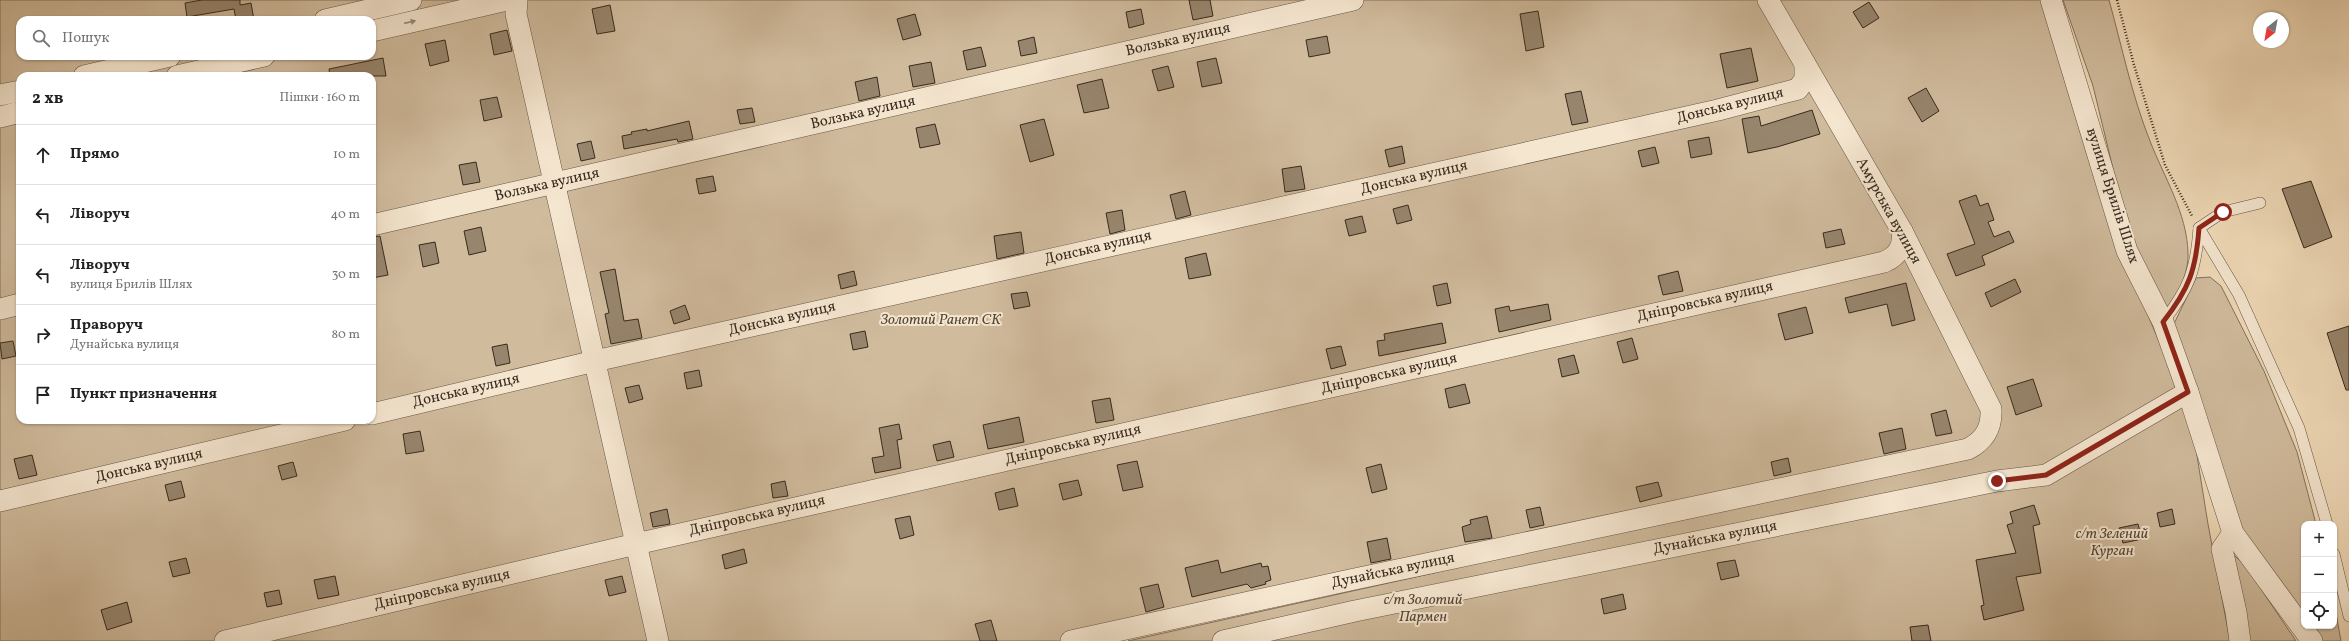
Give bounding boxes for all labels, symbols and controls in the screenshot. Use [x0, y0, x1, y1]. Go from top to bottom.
north arrow [2253, 12, 2289, 48]
search box [16, 16, 376, 60]
street label: Волзька вулиця [1124, 18, 1233, 62]
one-way arrow [404, 19, 416, 25]
icon: search [30, 27, 52, 49]
text: Пошук [62, 28, 110, 49]
street label: Донська вулиця [1674, 83, 1786, 129]
text: 2 хв [32, 87, 64, 110]
text: Пішки · 160 m [280, 89, 360, 107]
street label: Волзька вулиця [809, 91, 918, 135]
street label: вулиця Брилів Шлях [2080, 126, 2144, 267]
icon: ahead [32, 144, 54, 166]
text: Прямо [70, 144, 119, 165]
text: 10 m [333, 146, 360, 164]
street label: Амурська вулиця [1850, 154, 1926, 268]
street label: Донська вулиця [1358, 155, 1470, 201]
street label: Волзька вулиця [493, 163, 602, 207]
route start [2214, 203, 2232, 221]
icon: left [32, 204, 54, 226]
text: Ліворуч [70, 204, 130, 225]
text: 40 m [331, 206, 360, 224]
street label: Донська вулиця [1042, 225, 1154, 271]
text: Ліворуч [70, 255, 130, 276]
icon: left [32, 264, 54, 286]
text: 30 m [332, 266, 360, 284]
text: вулиця Брилів Шлях [70, 276, 193, 294]
street label: Дніпровська вулиця [1635, 276, 1775, 328]
street label: Донська вулиця [726, 296, 838, 342]
park label: Золотий Ранет СК [880, 310, 1002, 331]
text: Праворуч [70, 315, 143, 336]
icon: right [32, 324, 54, 346]
text: 80 m [331, 326, 360, 344]
text: Дунайська вулиця [70, 336, 179, 354]
street label: Дніпровська вулиця [1319, 348, 1459, 400]
street label: Донська вулиця [410, 368, 522, 414]
icon: arrive [32, 384, 54, 406]
text: Пункт призначення [70, 384, 217, 405]
street label: Дніпровська вулиця [1003, 419, 1143, 471]
street label: Донська вулиця [93, 443, 205, 489]
route end [1988, 472, 2006, 490]
street label: Дніпровська вулиця [687, 490, 827, 542]
street label: Дунайська вулиця [1651, 516, 1779, 560]
map controls [2301, 521, 2337, 629]
button: + [2301, 521, 2337, 557]
park label: с/т Зелений Курган [2076, 524, 2149, 562]
street label: Дунайська вулиця [1329, 548, 1457, 594]
button: − [2301, 557, 2337, 593]
street label: Дніпровська вулиця [372, 564, 512, 616]
park label: с/т Золотий Пармен [1384, 590, 1463, 628]
button: locate [2301, 593, 2337, 629]

